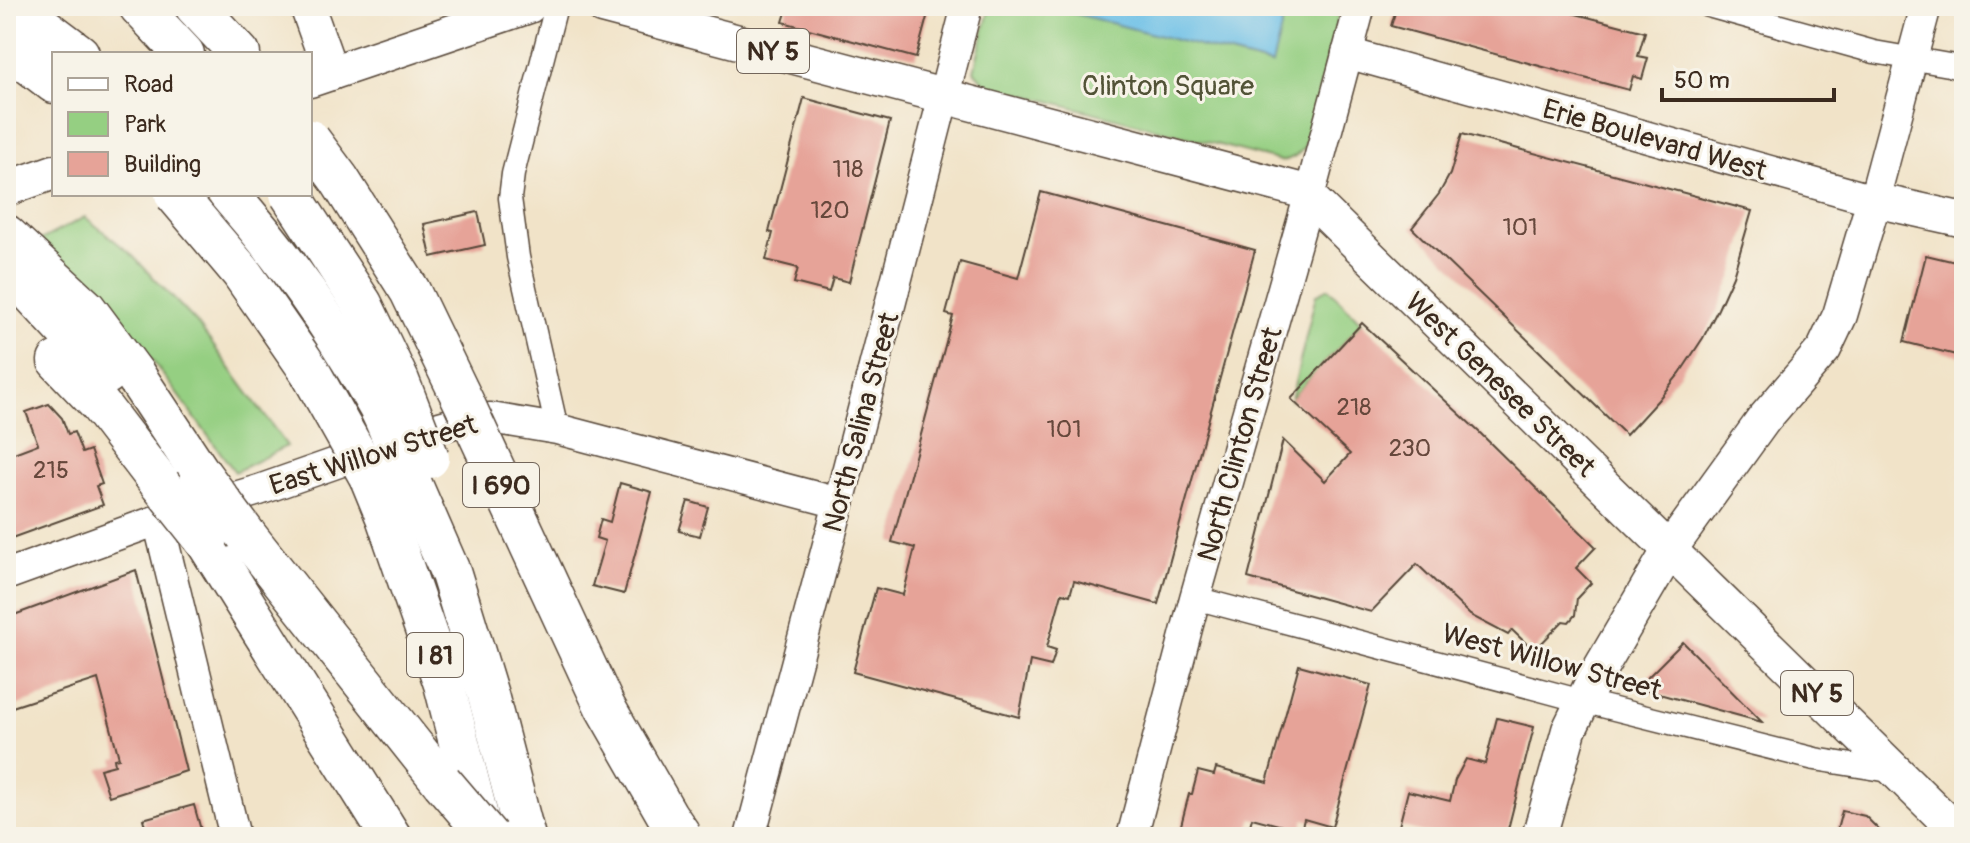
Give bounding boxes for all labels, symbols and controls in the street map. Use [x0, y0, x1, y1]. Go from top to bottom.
road number: NY 5 [737, 29, 809, 73]
legend [52, 52, 312, 196]
scale bar [1662, 52, 1834, 102]
text: 50 m [1674, 66, 1730, 95]
park label: Clinton Square [1082, 69, 1254, 104]
text: Road [124, 70, 174, 99]
street label: Erie Boulevard West [1539, 92, 1771, 189]
text: Park [124, 110, 166, 139]
text: Building [124, 150, 201, 179]
house number: 118 [833, 155, 863, 184]
house number: 120 [810, 196, 850, 225]
house number: 101 [1502, 213, 1538, 242]
street label: West Genesee Street [1397, 285, 1603, 485]
street label: North Salina Street [815, 308, 908, 536]
street label: North Clinton Street [1190, 322, 1291, 566]
house number: 218 [1337, 393, 1371, 422]
street label: East Willow Street [265, 407, 482, 504]
house number: 101 [1046, 415, 1082, 444]
house number: 230 [1389, 434, 1431, 463]
house number: 215 [33, 456, 69, 485]
road number: I 690 [463, 463, 539, 507]
street label: West Willow Street [1438, 616, 1666, 709]
road number: I 81 [407, 633, 463, 677]
road number: NY 5 [1781, 671, 1853, 715]

